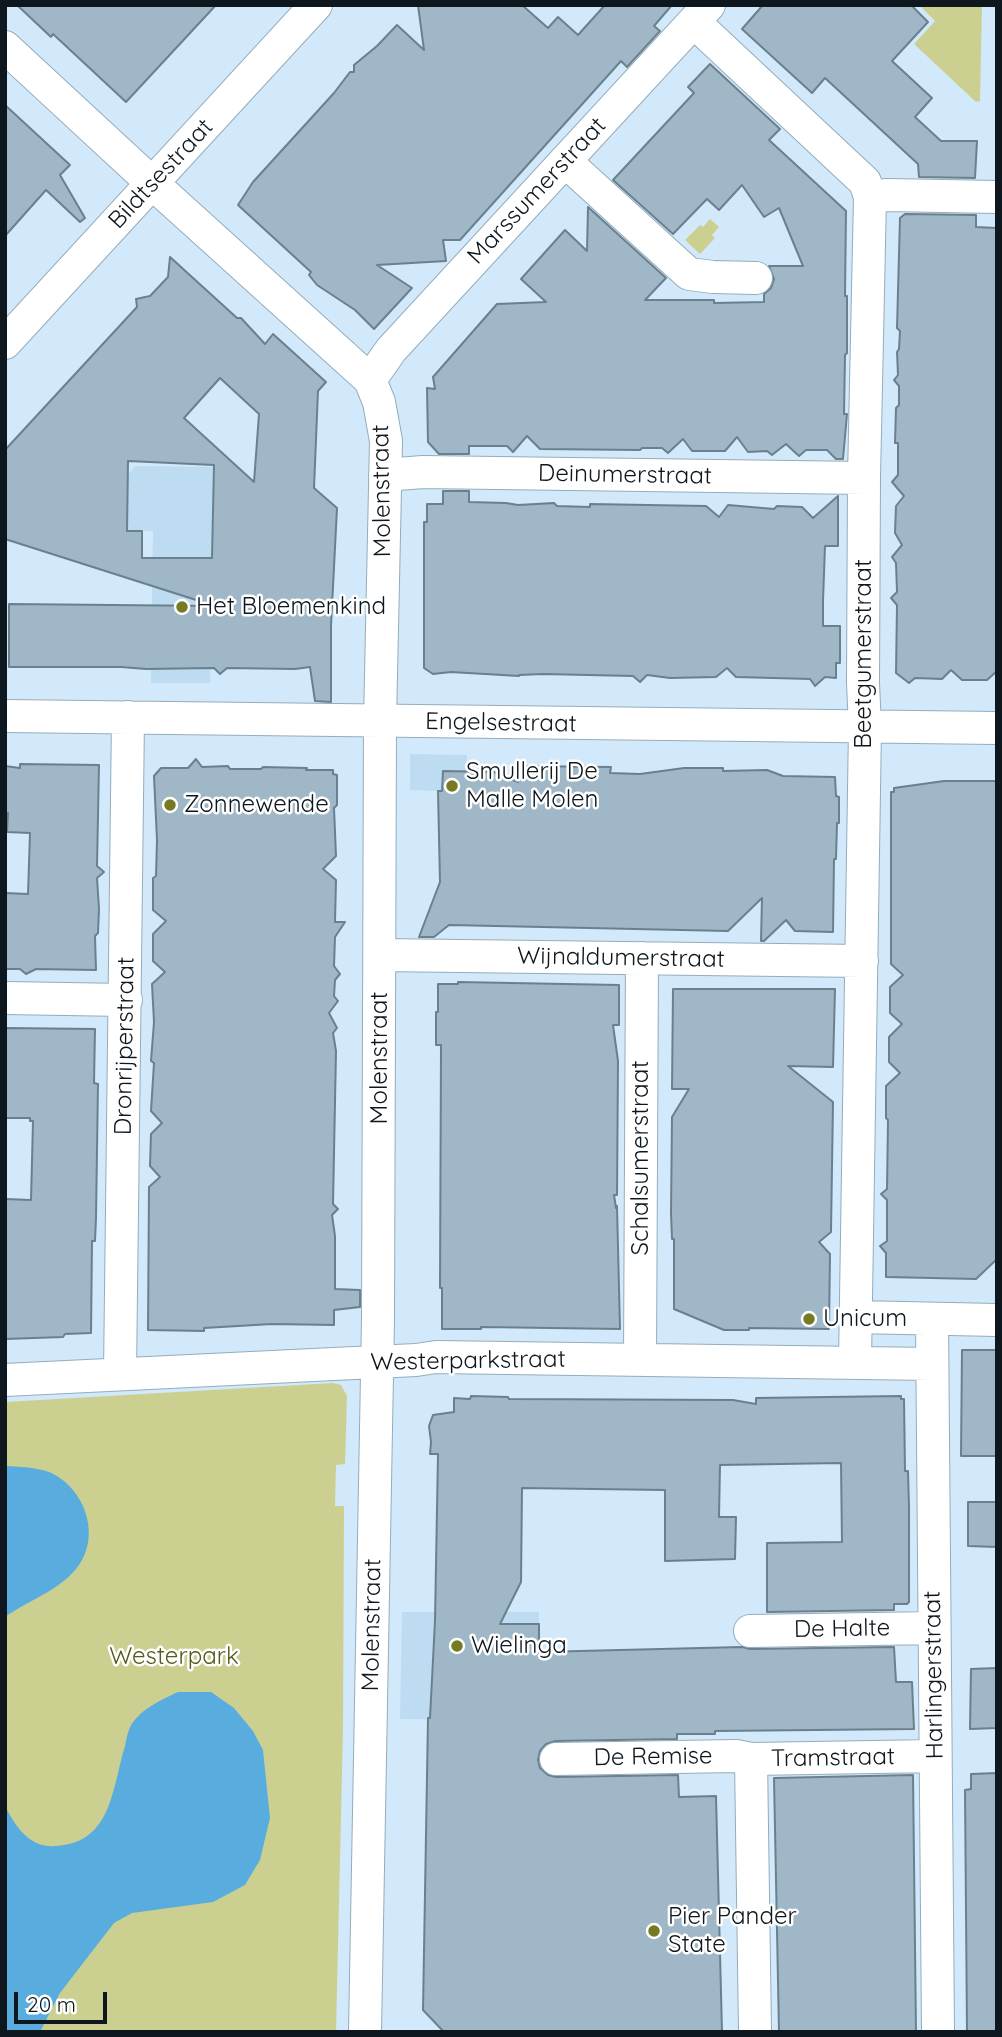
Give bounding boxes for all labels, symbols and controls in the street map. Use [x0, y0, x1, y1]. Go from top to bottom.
street label: Marssumerstraat [462, 112, 612, 270]
street label: Bildtsestraat [103, 113, 219, 235]
street label: Molenstraat [366, 424, 398, 558]
street label: Deinumerstraat [538, 459, 712, 491]
street label: Beetgumerstraat [850, 559, 878, 749]
place label: Het Bloemenkind [196, 593, 386, 621]
marker: Het Bloemenkind [174, 599, 190, 615]
street label: Engelsestraat [425, 707, 577, 739]
place label: Smullerij De Malle Molen [466, 758, 598, 814]
marker: Smullerij De Malle Molen [444, 778, 460, 794]
place label: Zonnewende [184, 791, 329, 819]
marker: Zonnewende [162, 797, 178, 813]
street label: Wijnaldumerstraat [517, 942, 725, 974]
street label: Dronrijperstraat [109, 957, 141, 1135]
street label: Molenstraat [366, 992, 394, 1124]
street label: Schalsumerstraat [627, 1060, 655, 1256]
place label: Unicum [823, 1305, 907, 1333]
marker: Unicum [801, 1311, 817, 1327]
street label: Westerparkstraat [370, 1345, 566, 1377]
street label: Molenstraat [356, 1558, 388, 1692]
street label: Harlingerstraat [918, 1590, 950, 1760]
street label: De Halte [794, 1614, 890, 1644]
place label: Wielinga [471, 1632, 567, 1660]
marker: Wielinga [449, 1638, 465, 1654]
park label: Westerpark [109, 1643, 239, 1671]
street label: De Remise [593, 1742, 713, 1772]
street label: Tramstraat [771, 1743, 895, 1773]
place label: Pier Pander State [668, 1903, 797, 1959]
marker: Pier Pander State [646, 1923, 662, 1939]
scale bar [18, 1978, 110, 2022]
text: 20 m [27, 1991, 76, 2017]

